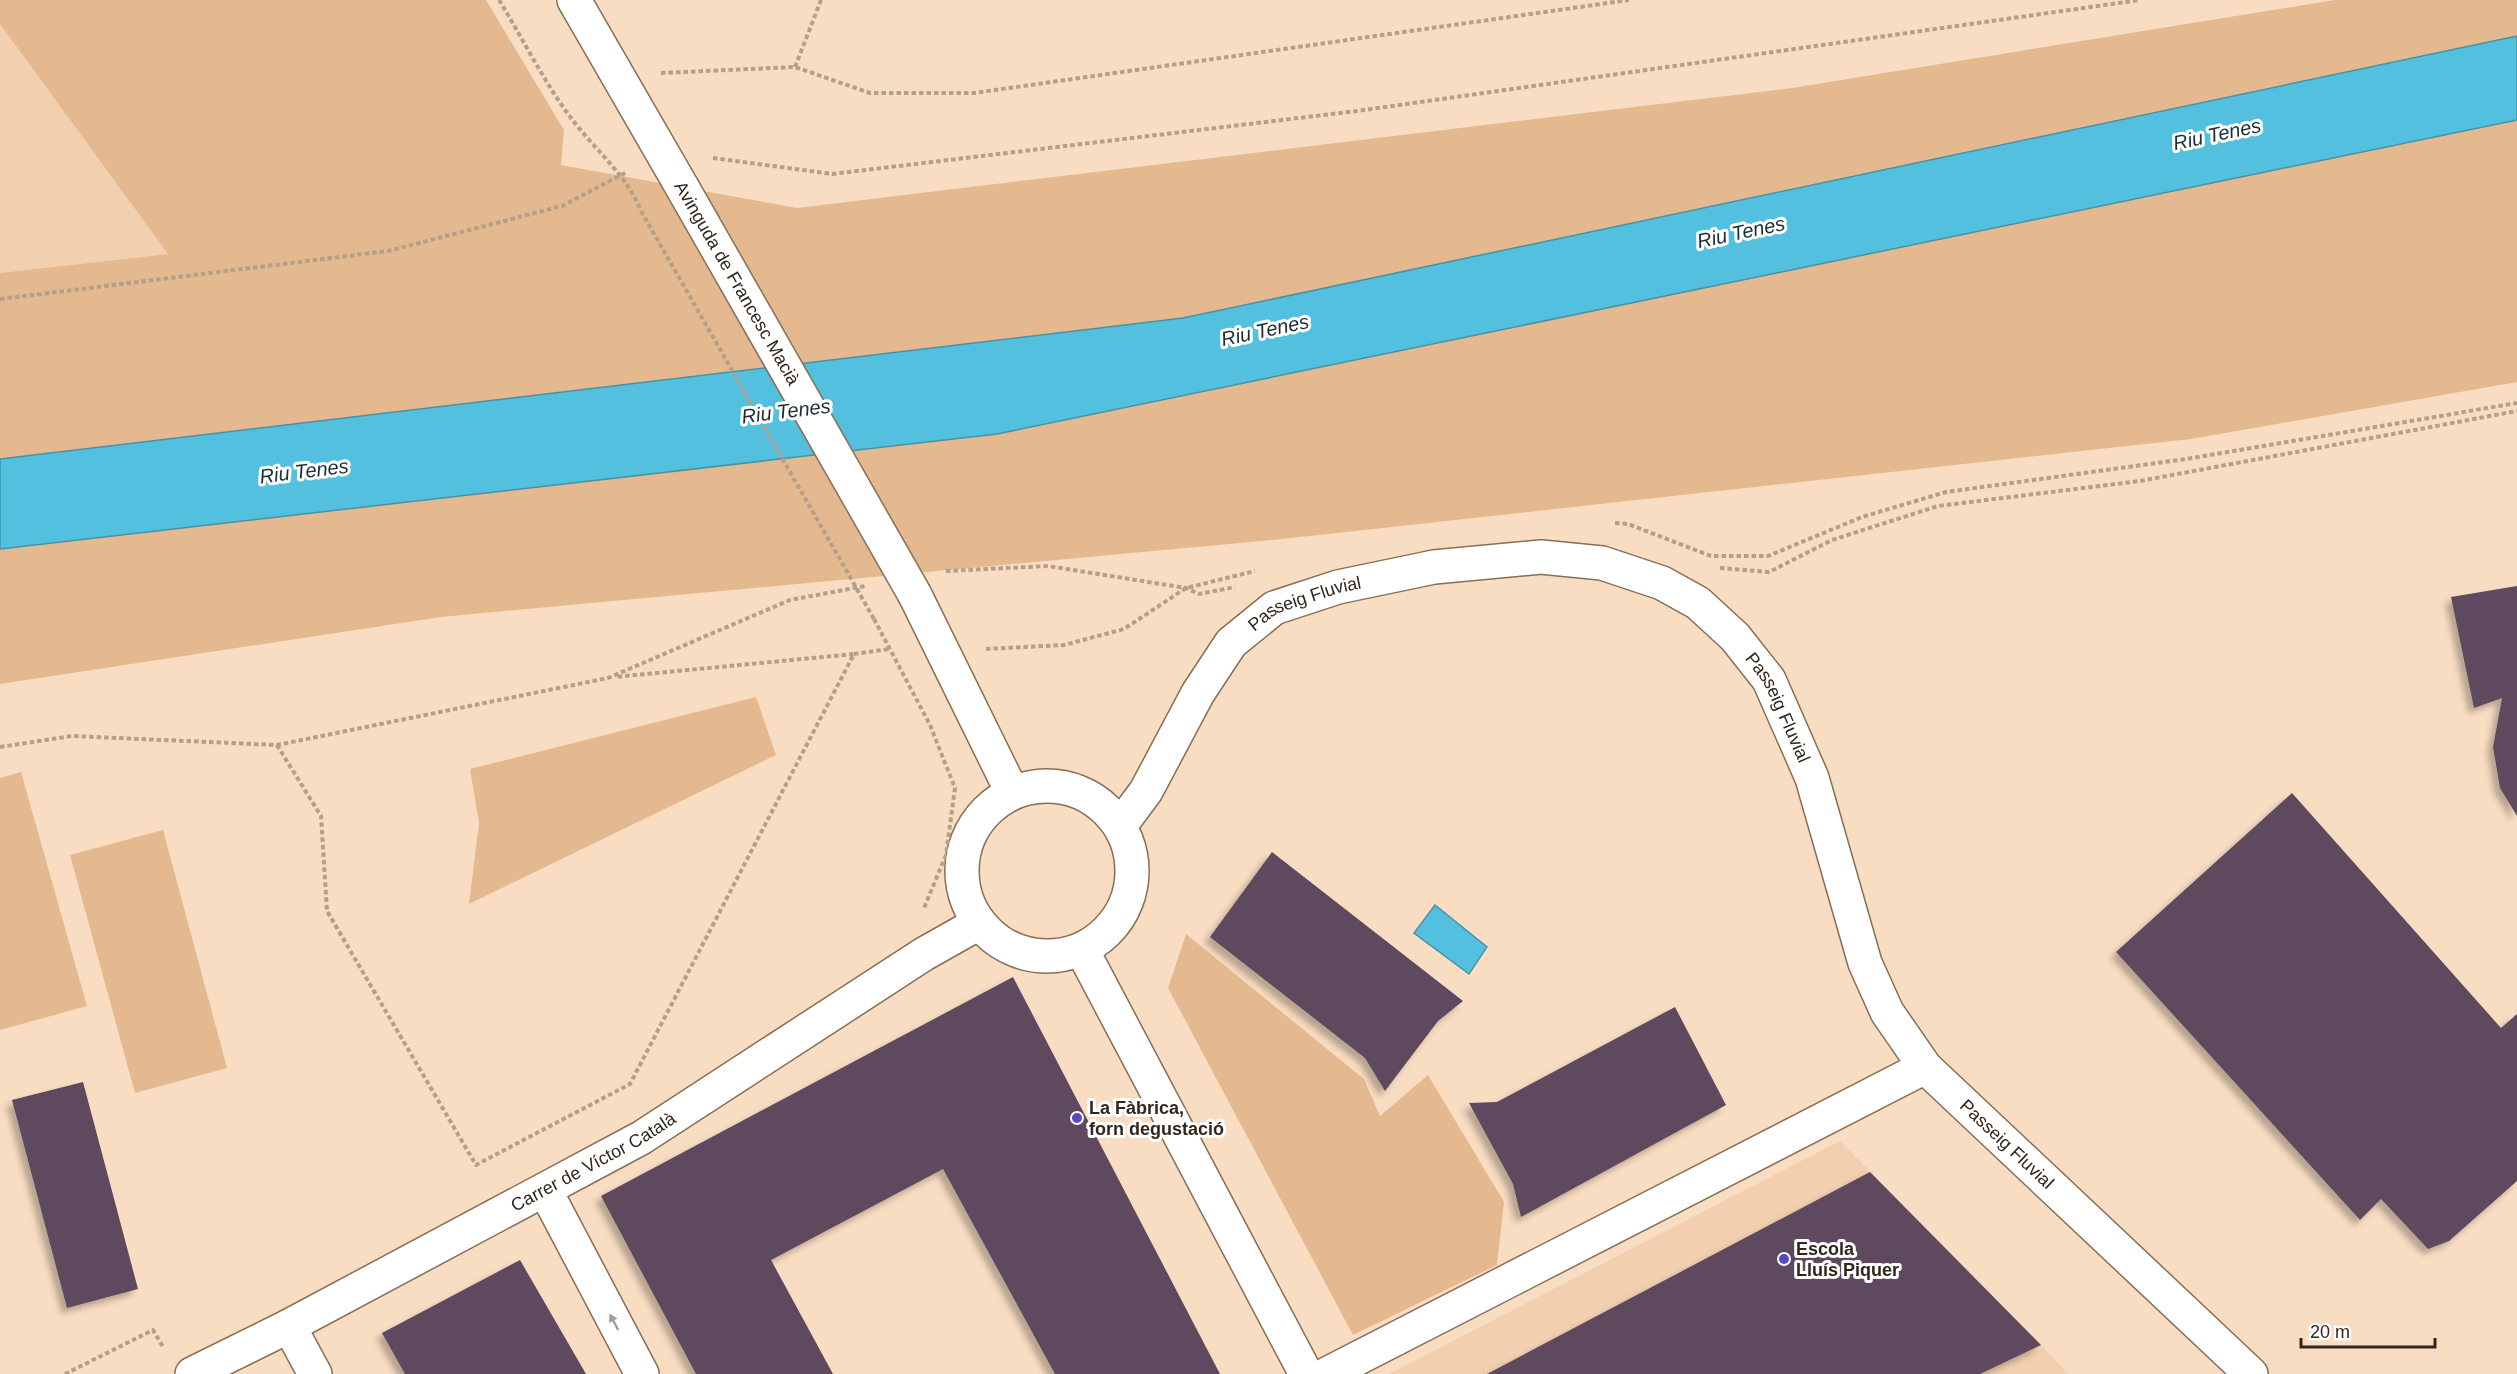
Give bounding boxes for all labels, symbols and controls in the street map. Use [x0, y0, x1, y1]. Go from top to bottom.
water label: Riu Tenes [2171, 114, 2263, 154]
street label: Avinguda de Francesc Macià [670, 178, 804, 389]
water label: Riu Tenes [1695, 212, 1787, 252]
water label: Riu Tenes [1219, 310, 1311, 350]
water label: Riu Tenes [740, 395, 832, 427]
water label: Riu Tenes [258, 455, 350, 487]
street label: Passeig Fluvial [1244, 572, 1363, 635]
street label: Passeig Fluvial [1741, 649, 1814, 766]
street label: Passeig Fluvial [1956, 1095, 2058, 1193]
place label: La Fàbrica, forn degustació [1089, 1098, 1224, 1139]
street label: Carrer de Víctor Català [508, 1108, 680, 1216]
marker: La Fàbrica, forn degustació [1070, 1111, 1084, 1125]
place label: Escola Lluís Piquer [1796, 1239, 1899, 1280]
marker: Escola Lluís Piquer [1777, 1252, 1791, 1266]
scale bar [2301, 1311, 2434, 1349]
one-way arrow [610, 1314, 619, 1331]
text: 20 m [2310, 1322, 2350, 1342]

